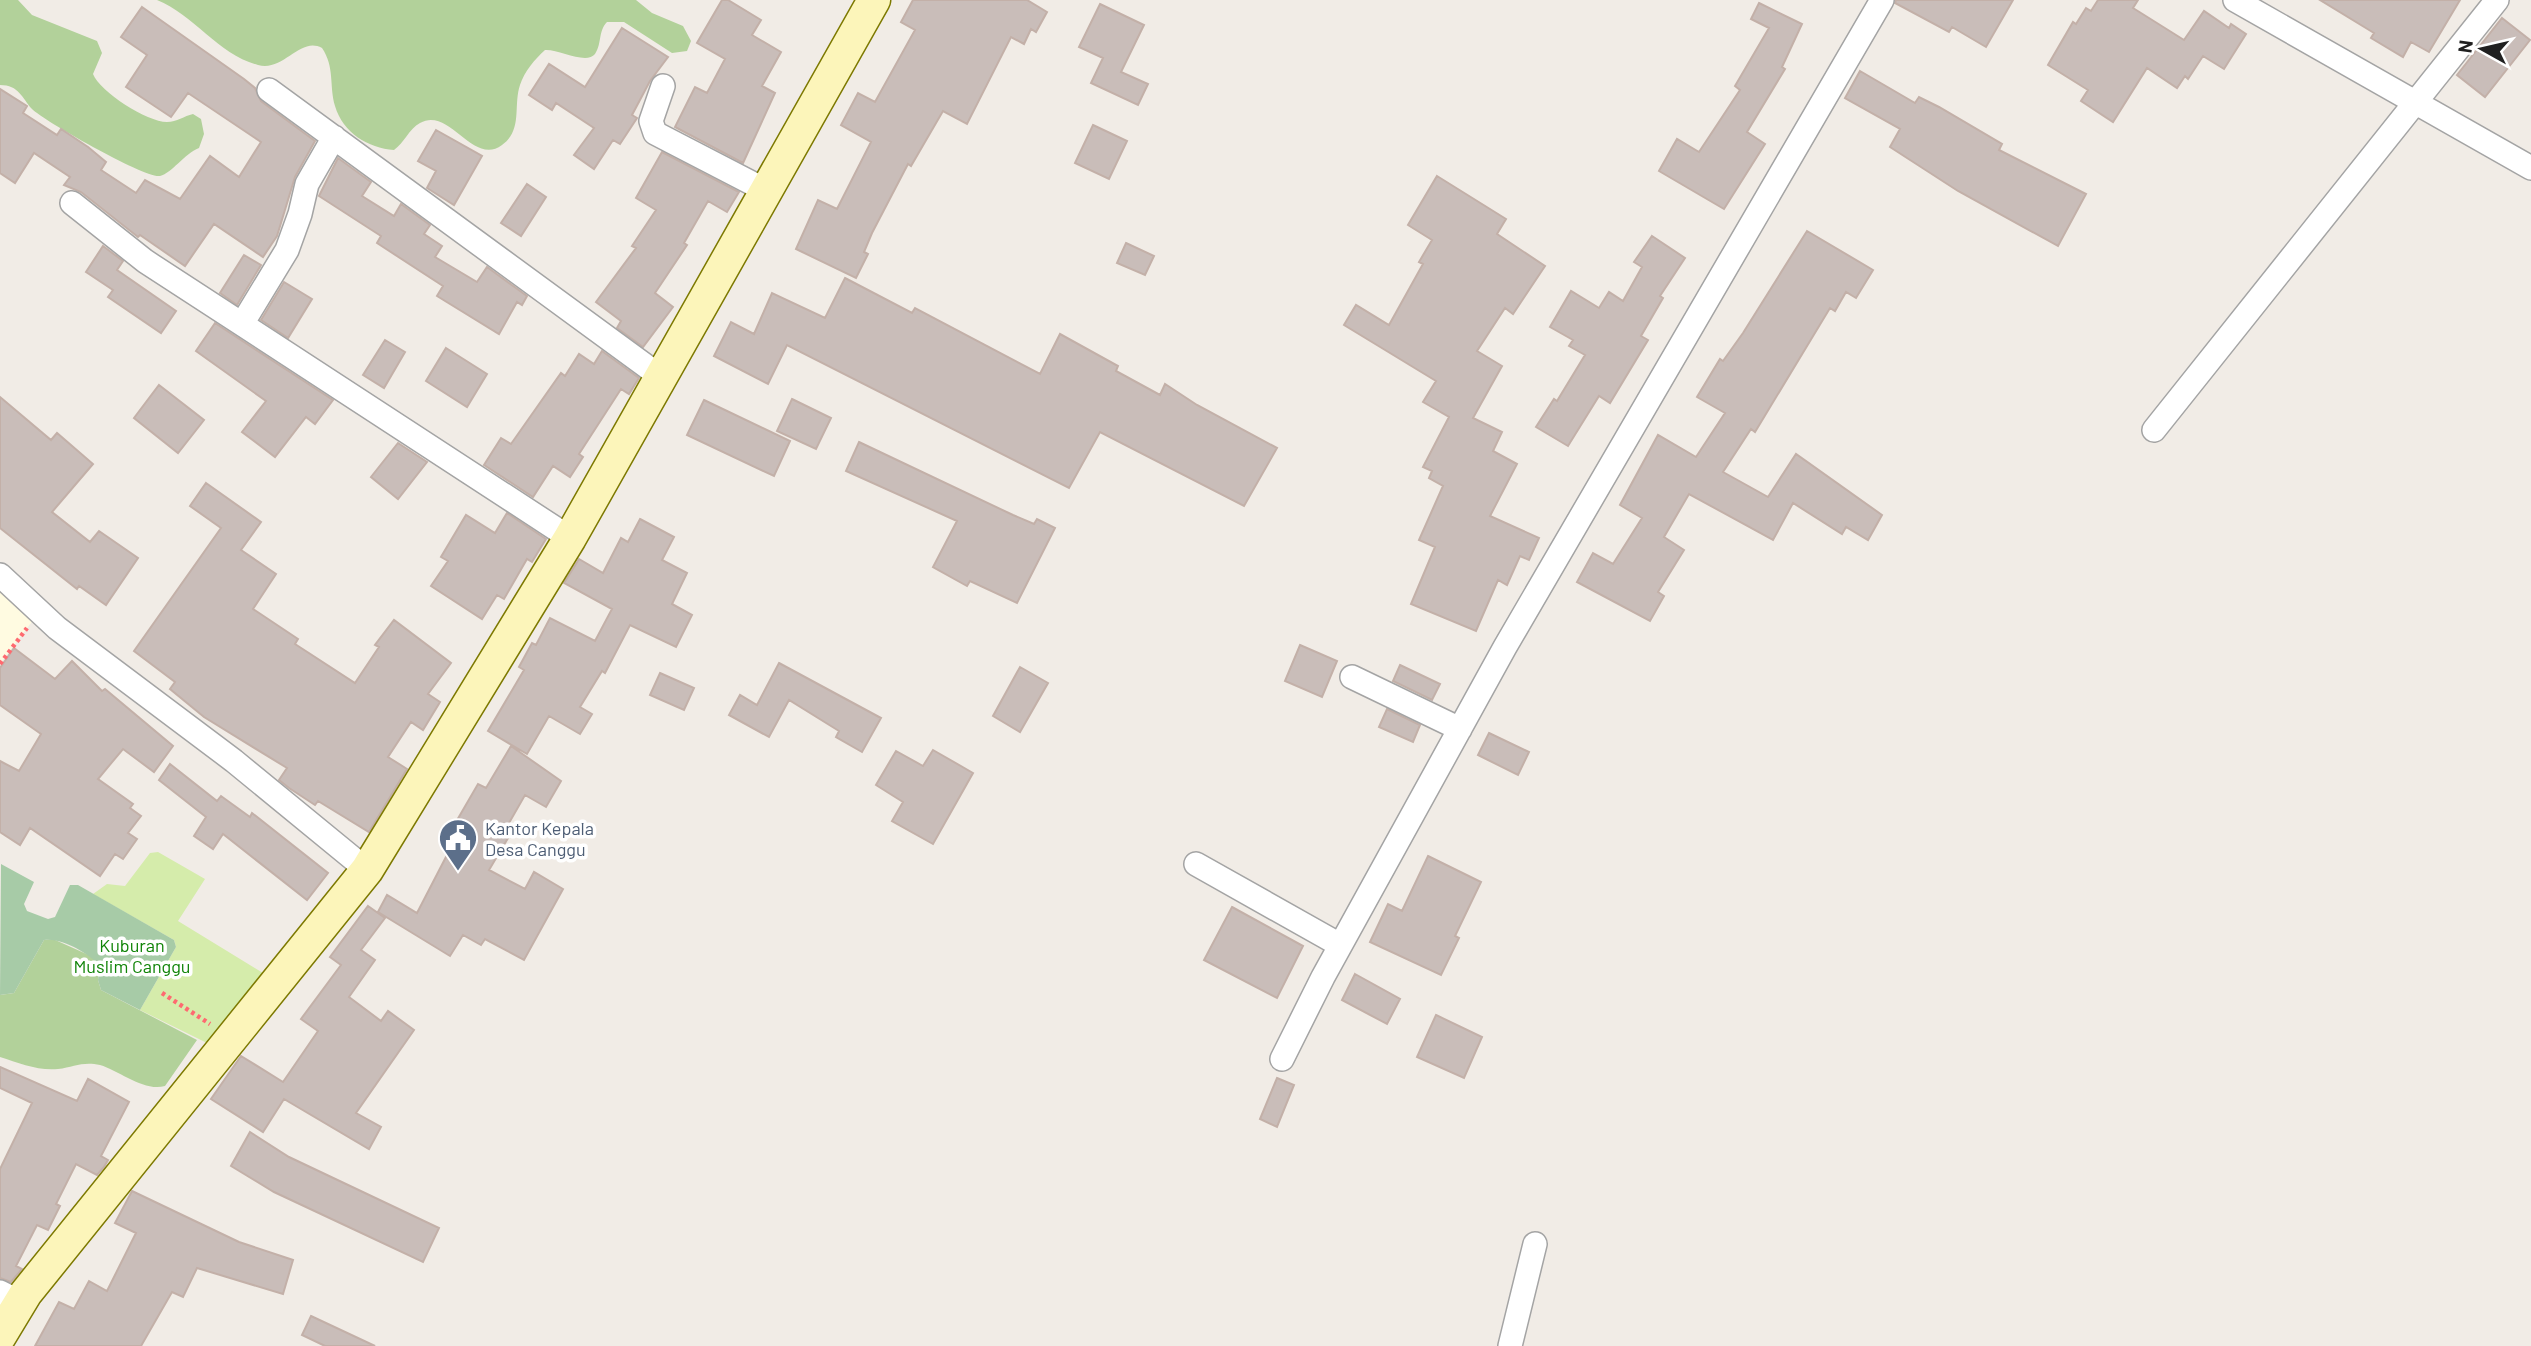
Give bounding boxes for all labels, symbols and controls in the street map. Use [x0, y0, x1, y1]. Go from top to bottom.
north arrow [2447, 14, 2517, 84]
text: N [2452, 39, 2477, 54]
public building icon: Kantor Kepala Desa Canggu [437, 817, 479, 872]
place label: Kantor Kepala Desa Canggu [485, 817, 594, 860]
park label: Kuburan Muslim Canggu [74, 934, 191, 977]

